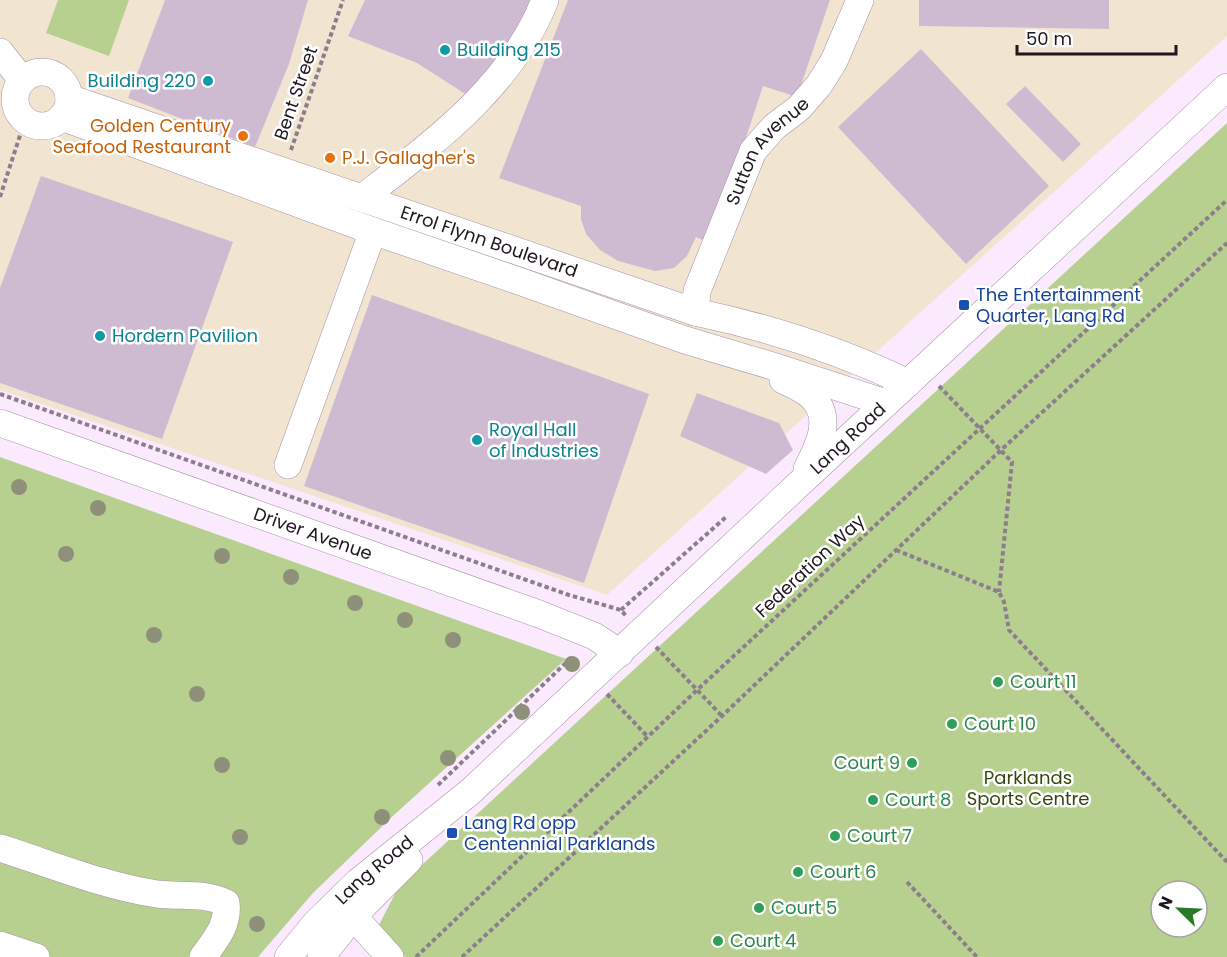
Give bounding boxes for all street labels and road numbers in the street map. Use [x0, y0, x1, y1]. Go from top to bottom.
street label: Bent Street [268, 43, 323, 143]
street label: Sutton Avenue [720, 92, 815, 209]
street label: Errol Flynn Boulevard [397, 199, 581, 283]
street label: Lang Road [804, 397, 891, 480]
street label: Driver Avenue [250, 501, 376, 566]
street label: Federation Way [750, 508, 870, 623]
street label: Lang Road [329, 829, 418, 910]

